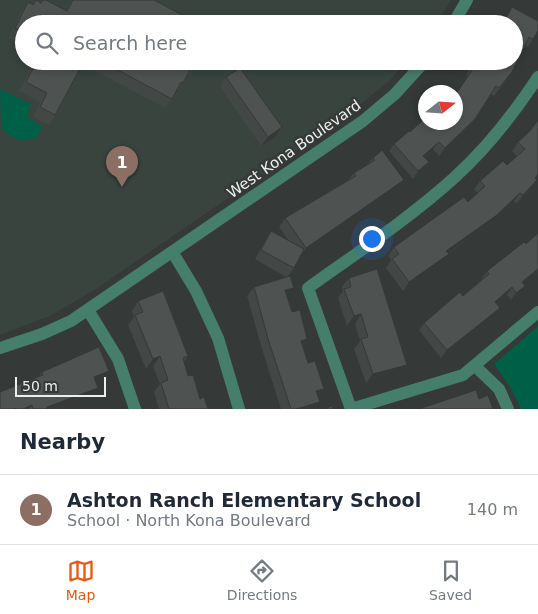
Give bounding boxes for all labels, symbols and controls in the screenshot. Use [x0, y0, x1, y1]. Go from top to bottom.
search box [15, 15, 523, 70]
icon: search [33, 29, 61, 57]
text: Search here [73, 32, 187, 54]
north arrow [418, 85, 463, 130]
street label: West Kona Boulevard [224, 96, 364, 202]
pin: 1 [106, 146, 138, 187]
your location [359, 226, 385, 252]
scale bar [15, 374, 106, 397]
text: 50 m [22, 378, 58, 394]
text: Nearby [20, 430, 105, 454]
text: Ashton Ranch Elementary School [67, 489, 421, 511]
text: 1 [30, 500, 42, 519]
text: 140 m [467, 500, 518, 519]
text: School · North Kona Boulevard [67, 511, 311, 530]
tab: Map [66, 557, 95, 603]
tab: Directions [227, 557, 297, 603]
tab: Saved [429, 557, 472, 603]

